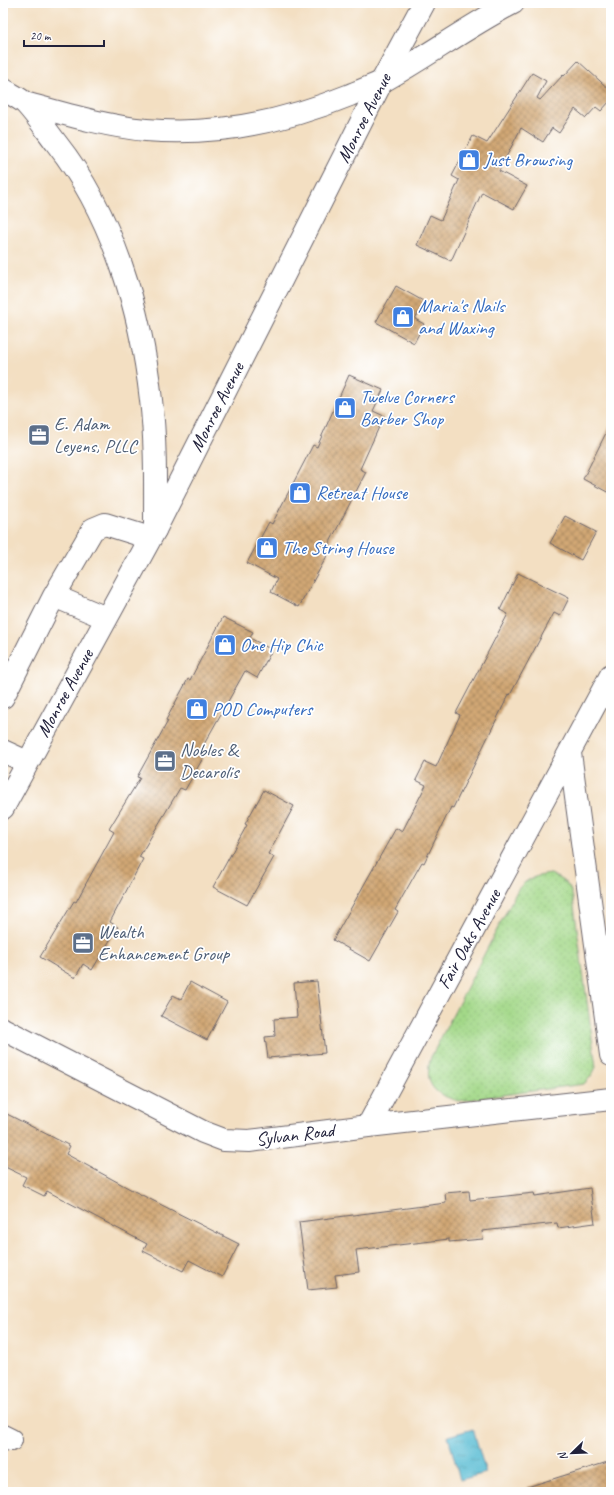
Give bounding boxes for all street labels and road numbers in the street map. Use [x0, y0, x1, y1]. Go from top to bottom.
street label: Monroe Avenue [331, 68, 398, 167]
street label: Monroe Avenue [184, 357, 251, 456]
street label: Monroe Avenue [31, 643, 100, 741]
street label: Fair Oaks Avenue [432, 883, 507, 993]
street label: Sylvan Road [255, 1118, 339, 1152]

